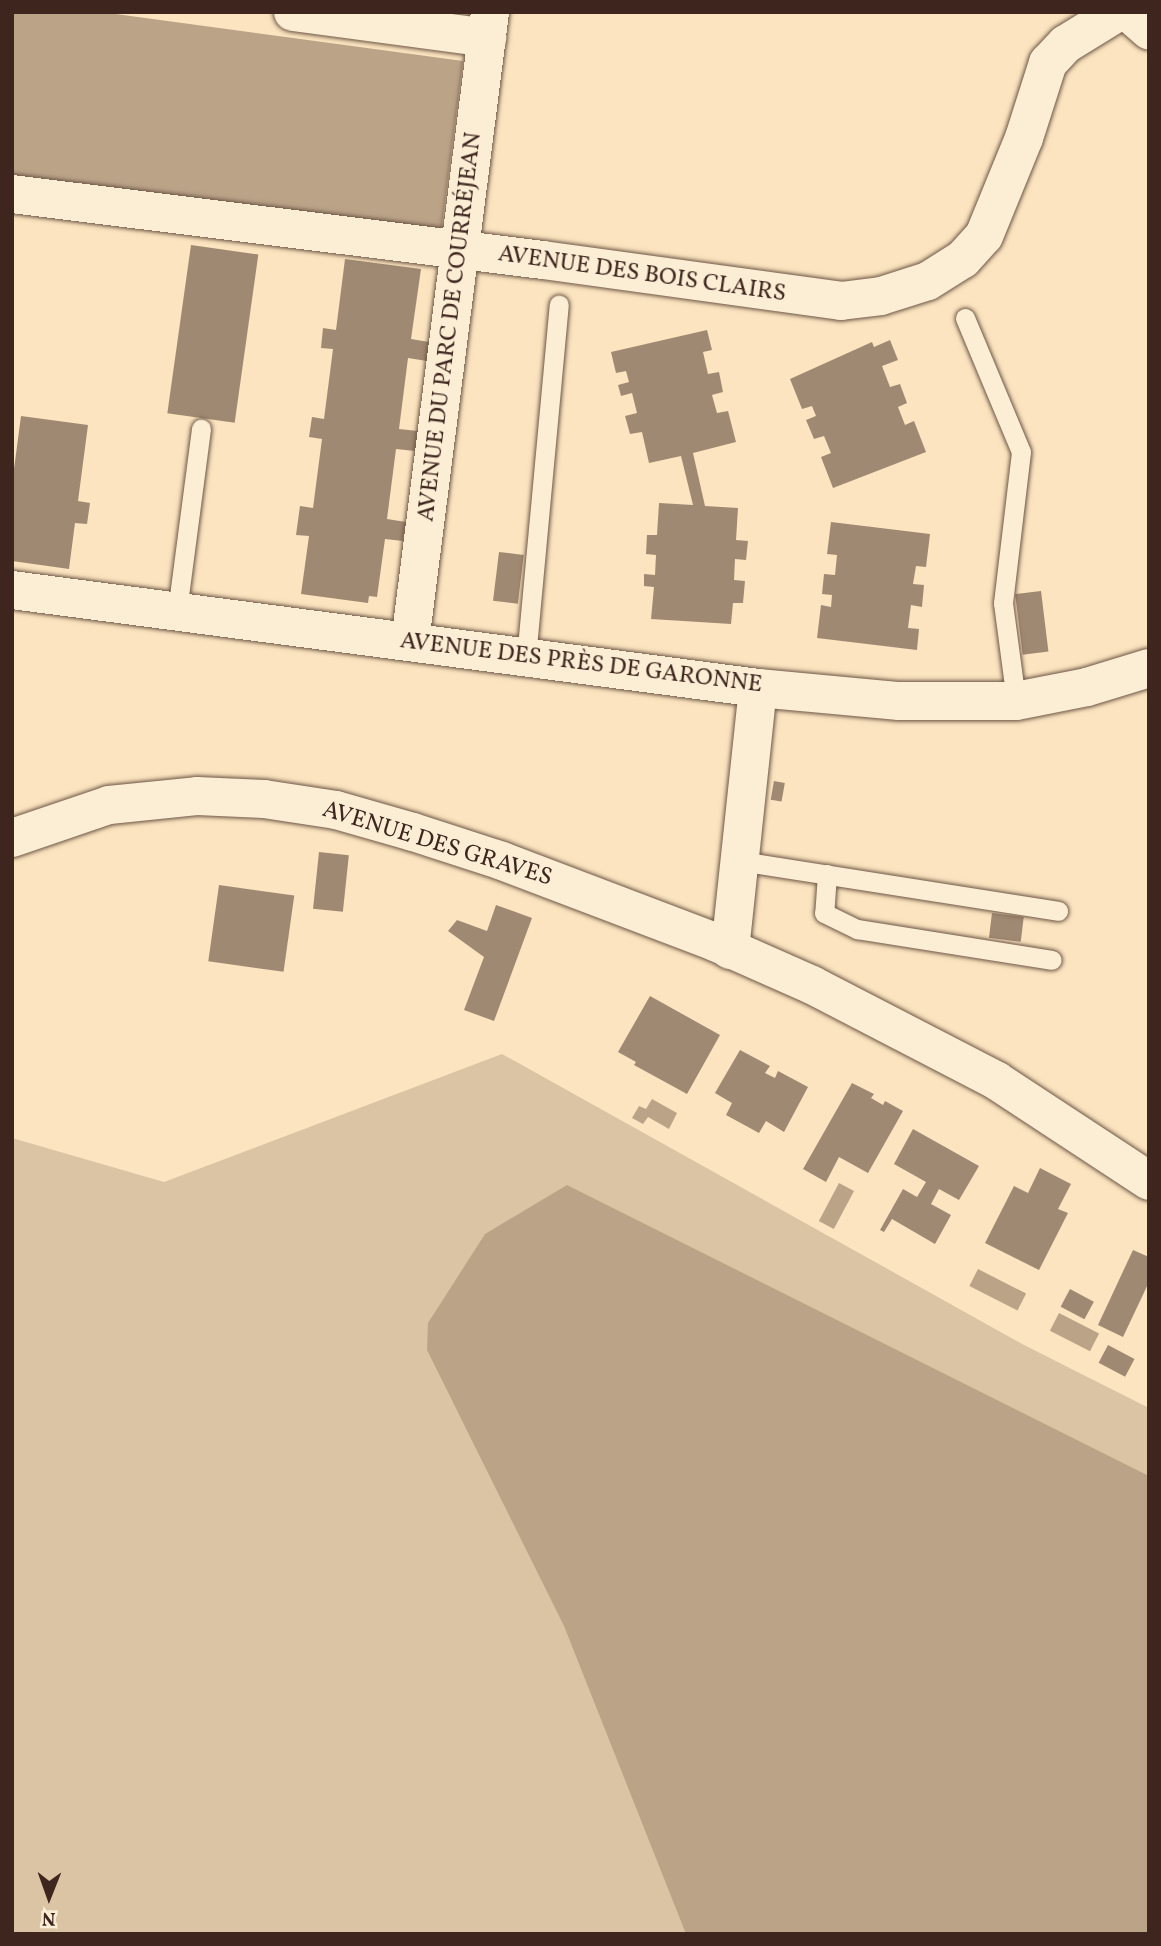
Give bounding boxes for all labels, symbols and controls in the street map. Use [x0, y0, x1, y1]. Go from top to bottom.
street label: AVENUE DU PARC DE COURRÉJEAN [413, 131, 489, 523]
street label: AVENUE DES BOIS CLAIRS [496, 241, 788, 309]
street label: AVENUE DES PRÈS DE GARONNE [398, 627, 764, 701]
street label: AVENUE DES GRAVES [319, 796, 555, 894]
north arrow [14, 1862, 84, 1932]
text: N [42, 1905, 56, 1931]

